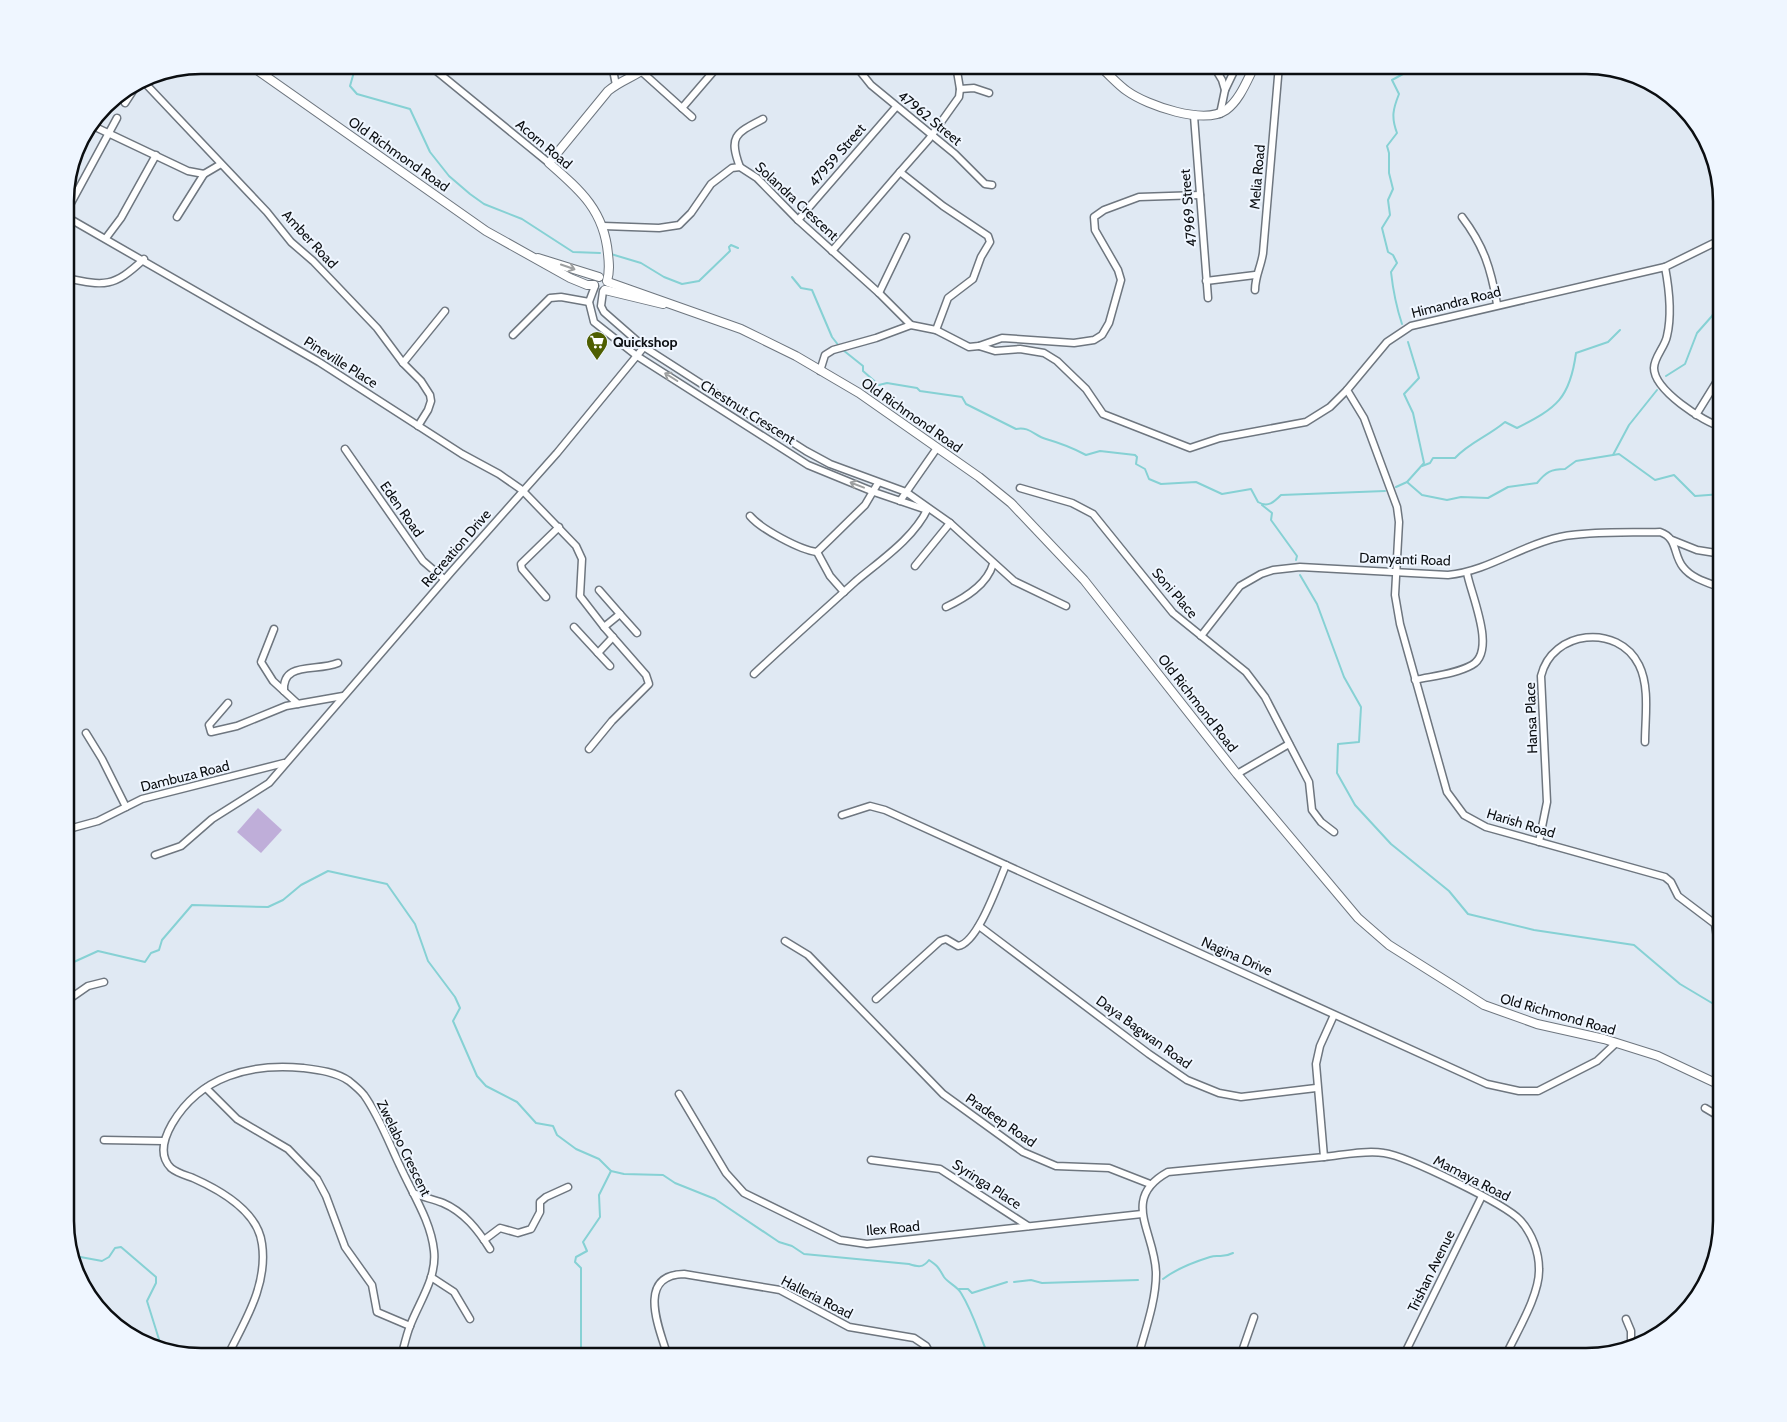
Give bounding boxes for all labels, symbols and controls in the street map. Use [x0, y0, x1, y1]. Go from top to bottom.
street label: 47962 Street [894, 87, 966, 150]
street label: Old Richmond Road [345, 112, 453, 196]
street label: Acorn Road [512, 115, 576, 173]
street label: 47959 Street [805, 120, 869, 190]
street label: Melia Road [1245, 144, 1269, 210]
street label: Solandra Crescent [752, 158, 843, 244]
street label: 47969 Street [1176, 168, 1200, 248]
street label: Amber Road [278, 206, 342, 272]
one-way arrow [559, 263, 575, 272]
street label: Himandra Road [1409, 282, 1503, 322]
supermarket icon: Quickshop [585, 330, 609, 361]
street label: Pineville Place [301, 332, 381, 392]
place label: Quickshop [613, 333, 677, 351]
one-way arrow [665, 372, 679, 382]
street label: Old Richmond Road [858, 373, 966, 457]
street label: Chestnut Crescent [697, 376, 799, 449]
street label: Eden Road [376, 478, 428, 540]
one-way arrow [849, 480, 865, 489]
street label: Recreation Drive [417, 505, 495, 591]
street label: Damyanti Road [1359, 548, 1451, 570]
street label: Soni Place [1148, 564, 1202, 622]
street label: Old Richmond Road [1154, 650, 1242, 756]
street label: Hansa Place [1521, 682, 1541, 754]
street label: Dambuza Road [139, 756, 231, 796]
street label: Harish Road [1485, 804, 1557, 842]
street label: Nagina Drive [1199, 932, 1275, 980]
street label: Old Richmond Road [1498, 989, 1618, 1039]
street label: Daya Bagwan Road [1093, 991, 1195, 1073]
street label: Pradeep Road [962, 1089, 1040, 1151]
street label: Zwelabo Crescent [373, 1097, 435, 1199]
street label: Mamaya Road [1431, 1151, 1513, 1205]
street label: Syringa Place [949, 1155, 1025, 1213]
street label: Ilex Road [865, 1217, 921, 1239]
street label: Trishan Avenue [1403, 1227, 1459, 1315]
street label: Halleria Road [778, 1271, 856, 1323]

